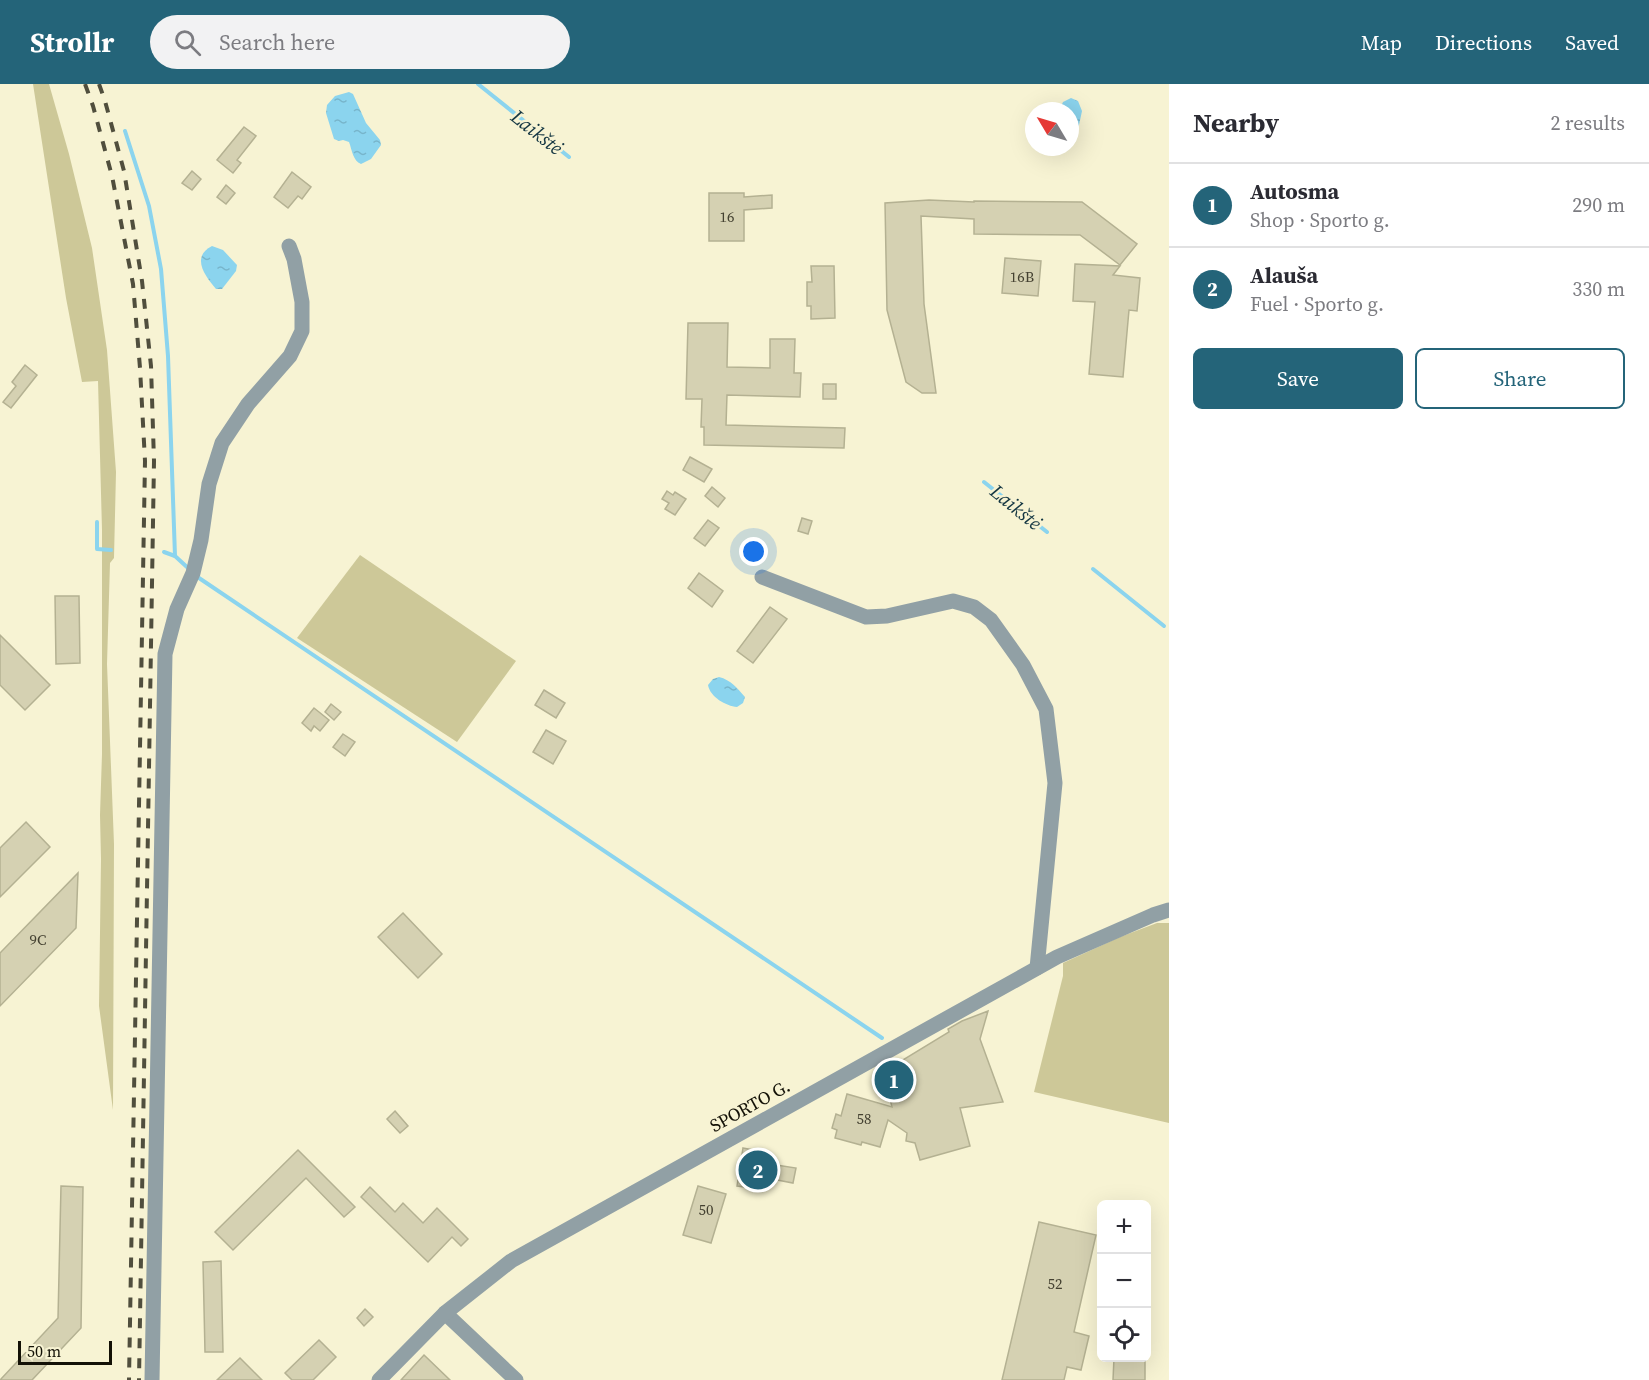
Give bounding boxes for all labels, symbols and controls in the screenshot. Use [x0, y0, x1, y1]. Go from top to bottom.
search box [150, 15, 570, 69]
text: Strollr [30, 23, 114, 61]
icon: search [171, 26, 204, 59]
text: Search here [219, 27, 335, 57]
text: Map [1361, 28, 1402, 57]
text: Directions [1435, 28, 1532, 57]
text: Saved [1565, 28, 1619, 57]
water label: Laikštė [504, 102, 569, 161]
north arrow [1025, 102, 1079, 156]
text: Nearby [1193, 105, 1279, 141]
text: 2 results [1550, 109, 1625, 137]
text: Autosma [1250, 176, 1339, 206]
text: 1 [1207, 191, 1218, 219]
text: 290 m [1572, 191, 1625, 219]
house number: 16 [719, 206, 735, 227]
text: Shop · Sporto g. [1250, 206, 1390, 234]
text: Alauša [1250, 260, 1318, 290]
house number: 16B [1010, 266, 1034, 287]
text: 2 [1207, 275, 1218, 303]
text: 330 m [1572, 275, 1625, 303]
text: Fuel · Sporto g. [1250, 290, 1384, 318]
button: Save [1193, 348, 1403, 409]
button: Share [1415, 348, 1625, 409]
water label: Laikštė [983, 477, 1048, 536]
your location [739, 537, 768, 566]
house number: 9C [30, 929, 46, 950]
pin: 1 [874, 1058, 914, 1102]
street label: SPORTO G. [705, 1073, 794, 1138]
house number: 58 [856, 1108, 872, 1129]
pin: 2 [738, 1148, 777, 1192]
house number: 50 [698, 1199, 714, 1220]
map controls [1097, 1200, 1151, 1362]
button: + [1097, 1200, 1151, 1254]
button: − [1097, 1254, 1151, 1308]
house number: 52 [1047, 1273, 1063, 1294]
button: locate [1097, 1308, 1151, 1362]
scale bar [18, 1338, 112, 1366]
text: 50 m [27, 1340, 61, 1362]

